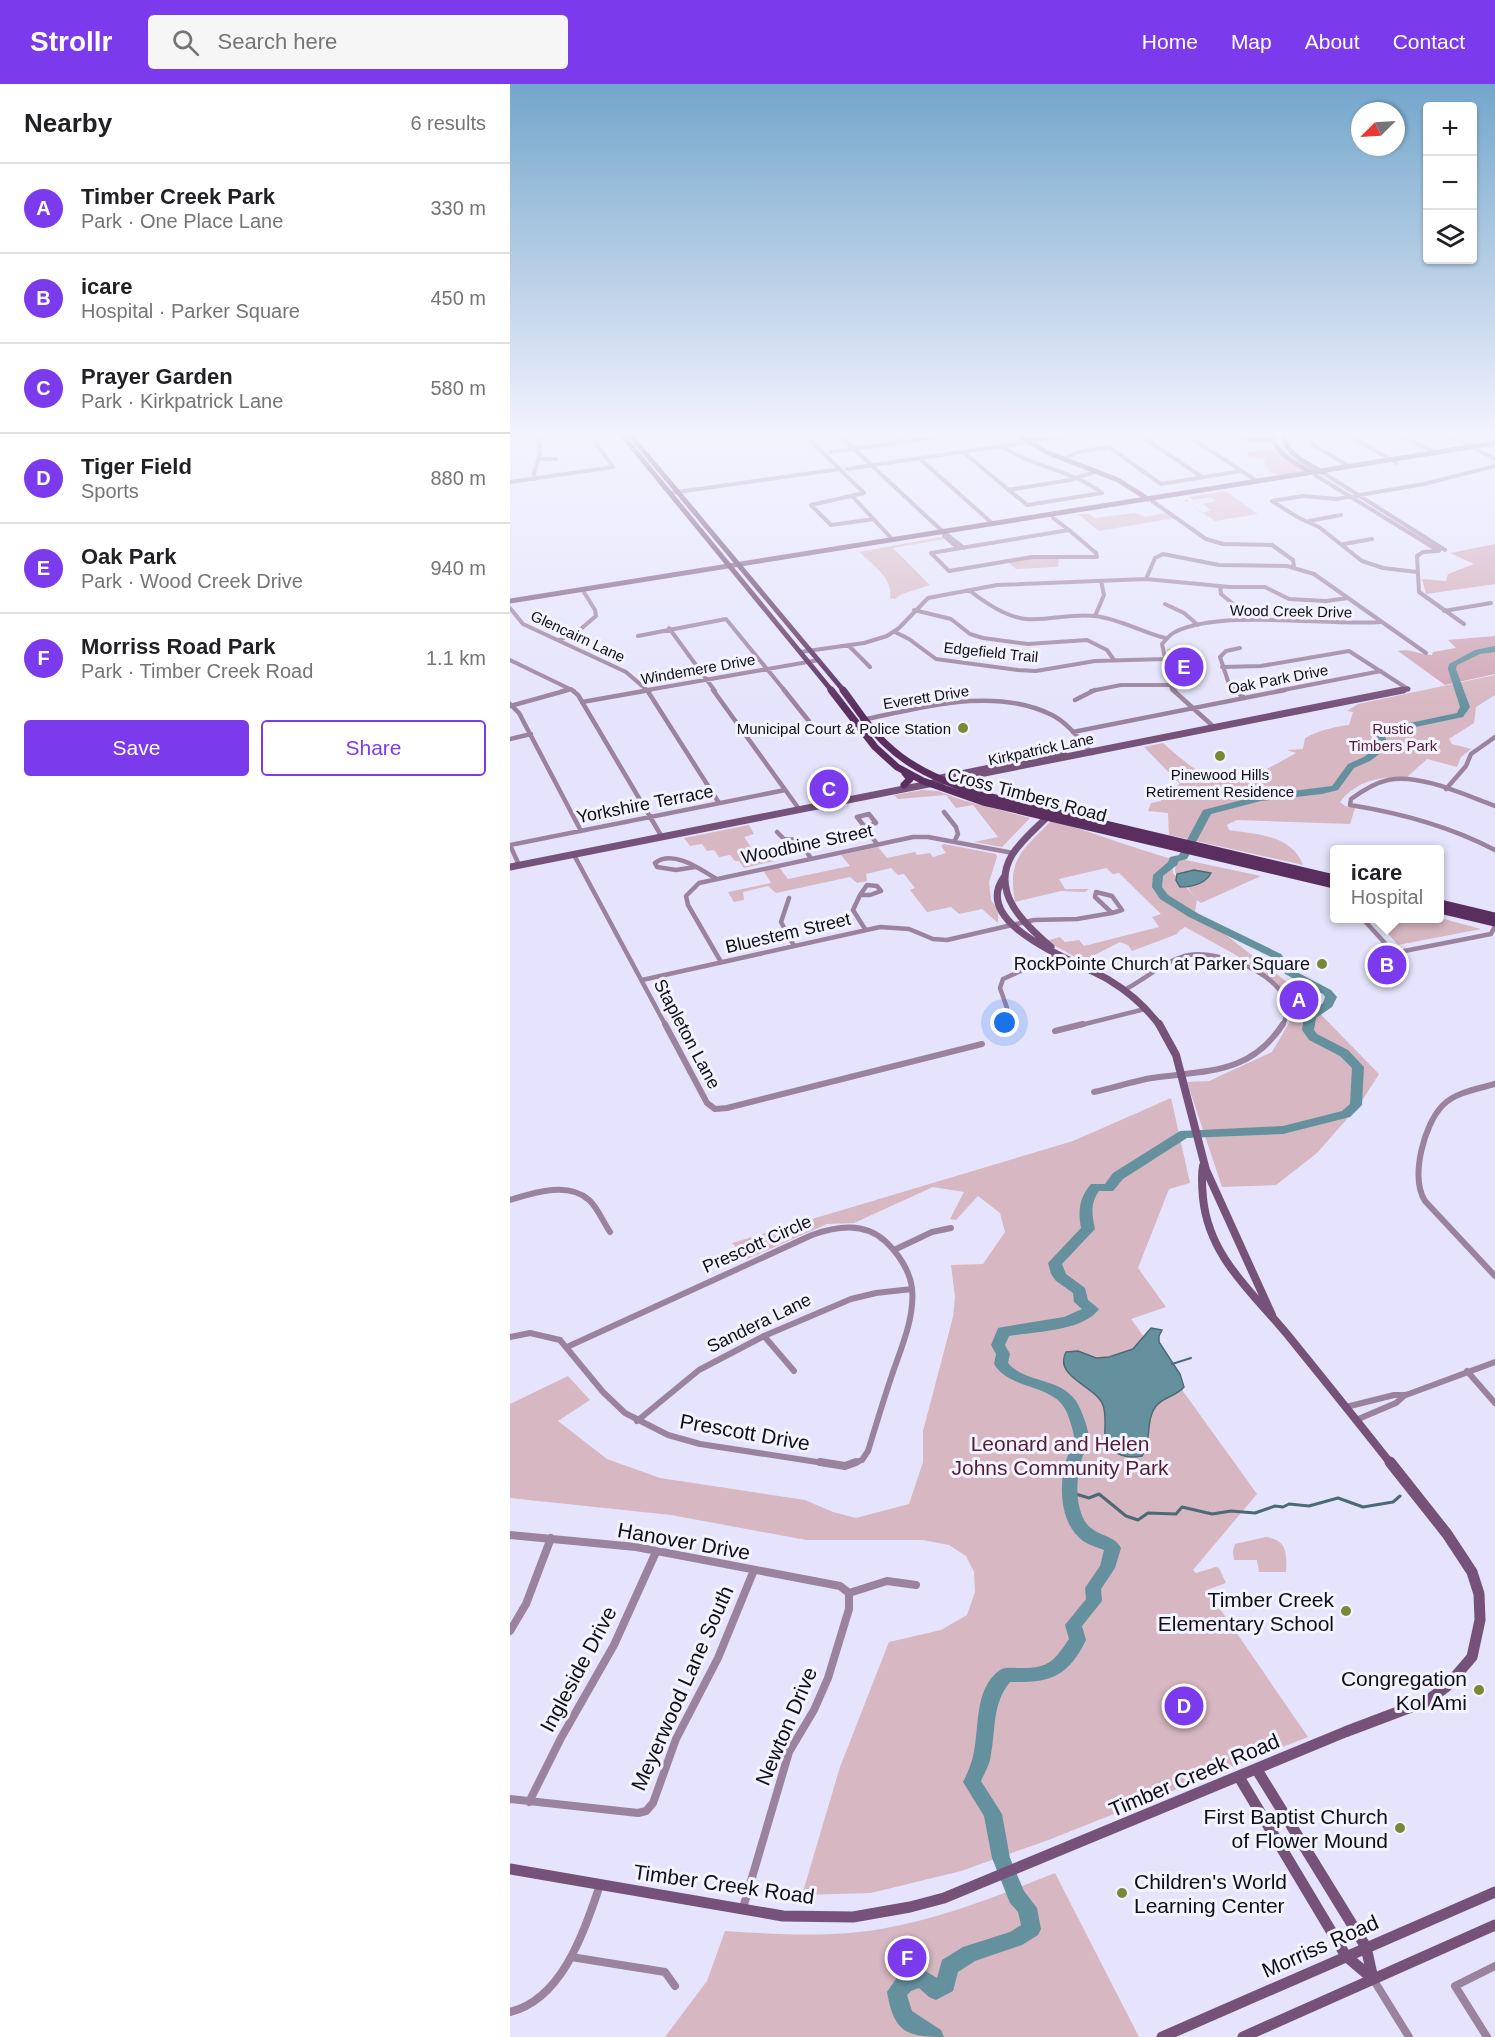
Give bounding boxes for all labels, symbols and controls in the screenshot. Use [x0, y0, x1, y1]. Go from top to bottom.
search box [148, 15, 568, 69]
text: Strollr [30, 26, 112, 57]
icon: search [169, 26, 202, 59]
text: Search here [217, 29, 337, 54]
text: Home [1142, 30, 1198, 53]
text: Map [1231, 30, 1272, 53]
text: About [1305, 30, 1360, 53]
text: Contact [1393, 30, 1465, 53]
north arrow [1351, 102, 1405, 156]
map controls [1423, 102, 1477, 264]
button: + [1423, 102, 1477, 156]
text: Nearby [24, 108, 112, 138]
text: 6 results [410, 112, 486, 134]
button: − [1423, 156, 1477, 210]
text: Timber Creek Park [81, 184, 275, 209]
text: A [36, 197, 51, 219]
text: 330 m [430, 197, 486, 219]
text: Park · One Place Lane [81, 210, 283, 232]
button: layers [1423, 210, 1477, 264]
text: icare [81, 274, 132, 299]
text: B [36, 287, 51, 309]
text: 450 m [430, 287, 486, 309]
text: Hospital · Parker Square [81, 300, 300, 322]
text: Prayer Garden [81, 364, 233, 389]
text: C [36, 377, 51, 399]
text: 580 m [430, 377, 486, 399]
text: Park · Kirkpatrick Lane [81, 390, 283, 412]
text: Tiger Field [81, 454, 192, 479]
text: D [36, 467, 51, 489]
text: 880 m [430, 467, 486, 489]
text: Sports [81, 480, 139, 502]
text: Oak Park [81, 544, 176, 569]
text: E [37, 557, 50, 579]
text: 940 m [430, 557, 486, 579]
text: Park · Wood Creek Drive [81, 570, 303, 592]
street label: Wood Creek Drive [1230, 601, 1352, 621]
street label: Glencairn Lane [528, 607, 628, 665]
text: Morriss Road Park [81, 634, 275, 659]
street label: Edgefield Trail [943, 639, 1039, 665]
pin: E [1164, 644, 1204, 690]
text: F [37, 647, 50, 669]
text: 1.1 km [426, 647, 486, 669]
street label: Windemere Drive [639, 651, 757, 687]
text: Park · Timber Creek Road [81, 660, 313, 682]
street label: Oak Park Drive [1226, 661, 1330, 697]
street label: Everett Drive [882, 682, 970, 712]
button: Save [24, 720, 249, 776]
button: Share [261, 720, 486, 776]
place label: Municipal Court & Police Station [737, 720, 951, 737]
park label: Rustic Timbers Park [1349, 720, 1438, 754]
marker: Municipal Court & Police Station [956, 721, 970, 735]
street label: Kirkpatrick Lane [987, 730, 1095, 768]
marker: Pinewood Hills Retirement Residence [1213, 749, 1227, 763]
street label: Cross Timbers Road [945, 764, 1109, 826]
pin: C [810, 766, 848, 812]
place label: Pinewood Hills Retirement Residence [1146, 766, 1294, 800]
street label: Yorkshire Terrace [575, 781, 715, 827]
street label: Woodbine Street [739, 820, 875, 868]
popup [1330, 845, 1444, 923]
text: icare [1351, 860, 1402, 885]
text: Hospital [1351, 886, 1423, 908]
street label: Bluestem Street [723, 909, 853, 957]
pin: B [1368, 942, 1406, 988]
place label: RockPointe Church at Parker Square [1014, 954, 1310, 974]
marker: RockPointe Church at Parker Square [1315, 957, 1329, 971]
street label: Stapleton Lane [650, 976, 724, 1092]
pin: A [1280, 978, 1318, 1022]
your location [990, 1008, 1019, 1037]
street label: Prescott Circle [699, 1211, 815, 1277]
street label: Sandera Lane [704, 1289, 814, 1357]
street label: Prescott Drive [678, 1409, 812, 1455]
park label: Leonard and Helen Johns Community Park [951, 1432, 1169, 1479]
street label: Hanover Drive [616, 1518, 752, 1564]
street label: Meyerwood Lane South [626, 1582, 738, 1794]
place label: Timber Creek Elementary School [1158, 1588, 1334, 1635]
street label: Ingleside Drive [535, 1602, 621, 1736]
marker: Timber Creek Elementary School [1339, 1604, 1353, 1618]
street label: Newton Drive [751, 1663, 821, 1789]
place label: Congregation Kol Ami [1341, 1667, 1467, 1714]
marker: Congregation Kol Ami [1472, 1683, 1486, 1697]
pin: D [1164, 1684, 1204, 1728]
street label: Timber Creek Road [1106, 1729, 1282, 1821]
place label: First Baptist Church of Flower Mound [1204, 1805, 1388, 1852]
marker: First Baptist Church of Flower Mound [1393, 1821, 1407, 1835]
street label: Timber Creek Road [632, 1860, 816, 1908]
place label: Children's World Learning Center [1134, 1870, 1287, 1917]
marker: Children's World Learning Center [1115, 1886, 1129, 1900]
street label: Morriss Road [1258, 1910, 1382, 1982]
pin: F [888, 1936, 926, 1980]

